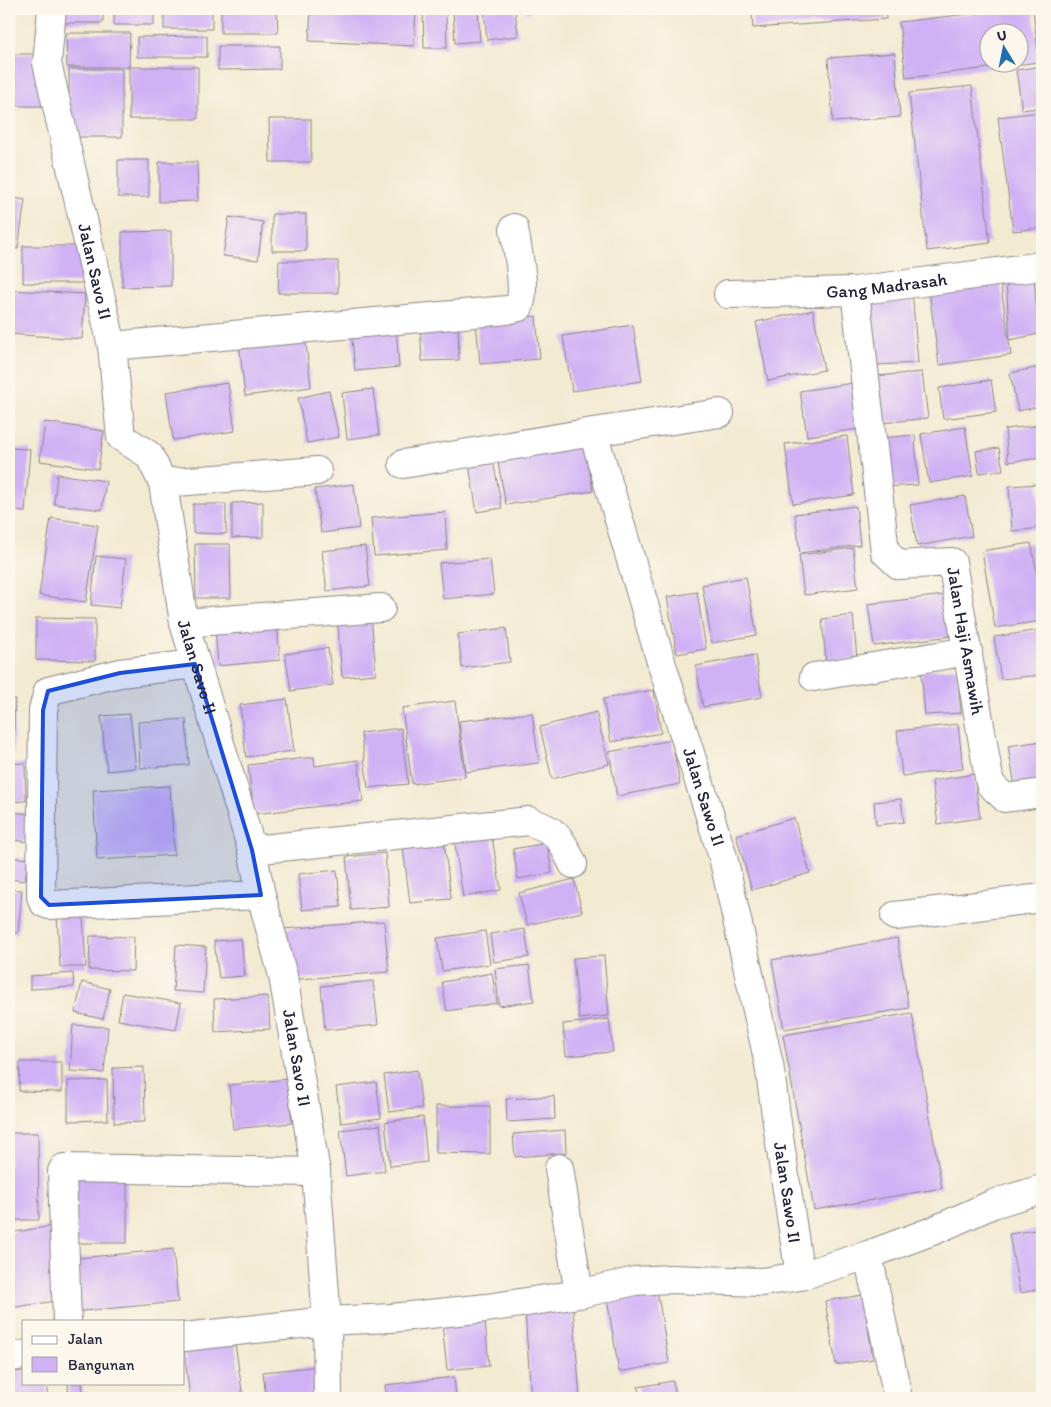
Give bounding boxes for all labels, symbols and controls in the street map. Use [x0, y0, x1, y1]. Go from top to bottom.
north arrow [978, 22, 1028, 72]
text: U [996, 27, 1008, 45]
street label: Jalan Savo II [73, 221, 117, 322]
street label: Gang Madrasah [826, 268, 949, 303]
street label: Jalan Haji Asmawih [942, 565, 989, 717]
street label: Jalan Savo II [173, 617, 222, 717]
street label: Jalan Sawo II [678, 745, 730, 849]
street label: Jalan Savo II [278, 1008, 316, 1108]
street label: Jalan Sawo II [769, 1141, 806, 1245]
legend [22, 1320, 185, 1384]
text: Jalan [68, 1330, 102, 1348]
text: Bangunan [68, 1356, 135, 1374]

